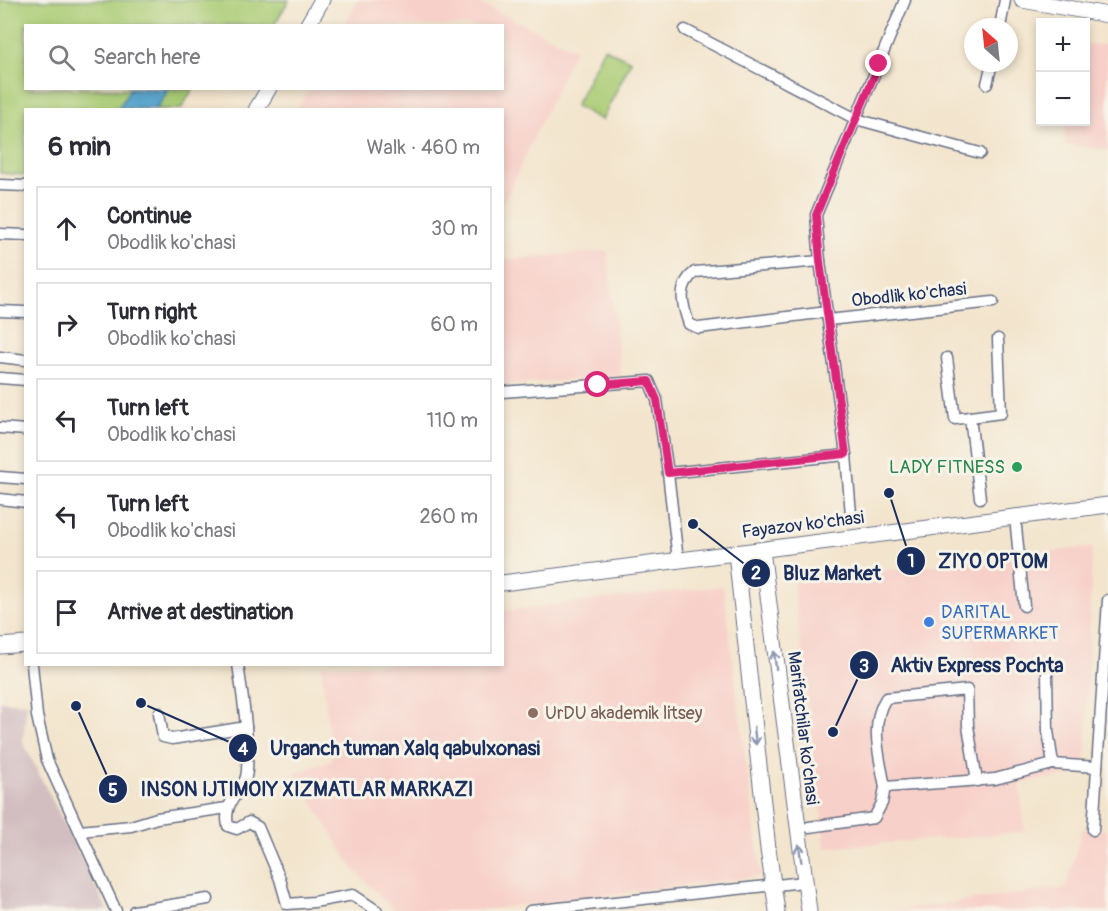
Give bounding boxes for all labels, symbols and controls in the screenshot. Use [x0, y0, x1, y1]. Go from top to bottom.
north arrow [964, 18, 1018, 72]
map controls [1036, 18, 1090, 126]
button: + [1036, 18, 1090, 72]
search box [24, 24, 504, 90]
icon: search [45, 41, 78, 74]
text: Search here [93, 43, 200, 71]
route end [865, 50, 891, 76]
button: − [1036, 72, 1090, 126]
text: 6 min [48, 131, 111, 163]
text: Walk · 460 m [366, 135, 480, 160]
text: Continue [107, 202, 191, 230]
icon: ahead [50, 212, 83, 245]
text: 30 m [431, 216, 478, 241]
text: Obodlik ko'chasi [107, 230, 235, 255]
street label: Obodlik ko'chasi [850, 278, 968, 312]
text: Turn right [107, 298, 197, 326]
icon: right [50, 308, 83, 341]
text: 60 m [431, 312, 478, 337]
text: Obodlik ko'chasi [107, 326, 235, 351]
route start [584, 371, 610, 397]
text: Turn left [107, 394, 189, 422]
icon: left [50, 404, 83, 437]
text: 110 m [427, 408, 478, 433]
text: Obodlik ko'chasi [107, 422, 235, 447]
place label: LADY FITNESS [889, 456, 1005, 479]
marker: LADY FITNESS [1010, 460, 1024, 474]
text: Turn left [107, 490, 189, 518]
icon: left [50, 500, 83, 533]
text: 260 m [419, 504, 478, 529]
street label: Fayazov ko'chasi [740, 506, 866, 544]
text: Obodlik ko'chasi [107, 518, 235, 543]
callout: ZIYO OPTOM [896, 542, 1060, 580]
text: ZIYO OPTOM [938, 549, 1048, 574]
text: 1 [907, 550, 915, 573]
callout: Bluz Market [741, 554, 893, 592]
text: Bluz Market [783, 561, 882, 586]
text: 2 [751, 562, 761, 585]
icon: arrive [50, 596, 83, 629]
text: Arrive at destination [107, 598, 293, 626]
place label: DARITAL SUPERMARKET [941, 601, 1058, 645]
marker: DARITAL SUPERMARKET [922, 615, 936, 629]
callout: Aktiv Express Pochta [849, 646, 1076, 684]
one-way arrow [769, 650, 780, 670]
street label: Marifatchilar ko'chasi [782, 650, 824, 806]
text: Aktiv Express Pochta [890, 653, 1064, 678]
text: 3 [859, 655, 869, 678]
place label: UrDU akademik litsey [545, 702, 703, 725]
marker: UrDU akademik litsey [526, 706, 540, 720]
one-way arrow [750, 726, 761, 746]
callout: Urganch tuman Xalq qabulxonasi [228, 729, 552, 767]
text: Urganch tuman Xalq qabulxonasi [270, 736, 540, 761]
text: 4 [238, 738, 249, 761]
callout: INSON IJTIMOIY XIZMATLAR MARKAZI [98, 770, 485, 808]
text: INSON IJTIMOIY XIZMATLAR MARKAZI [141, 777, 474, 802]
text: 5 [108, 779, 118, 802]
one-way arrow [794, 844, 805, 864]

